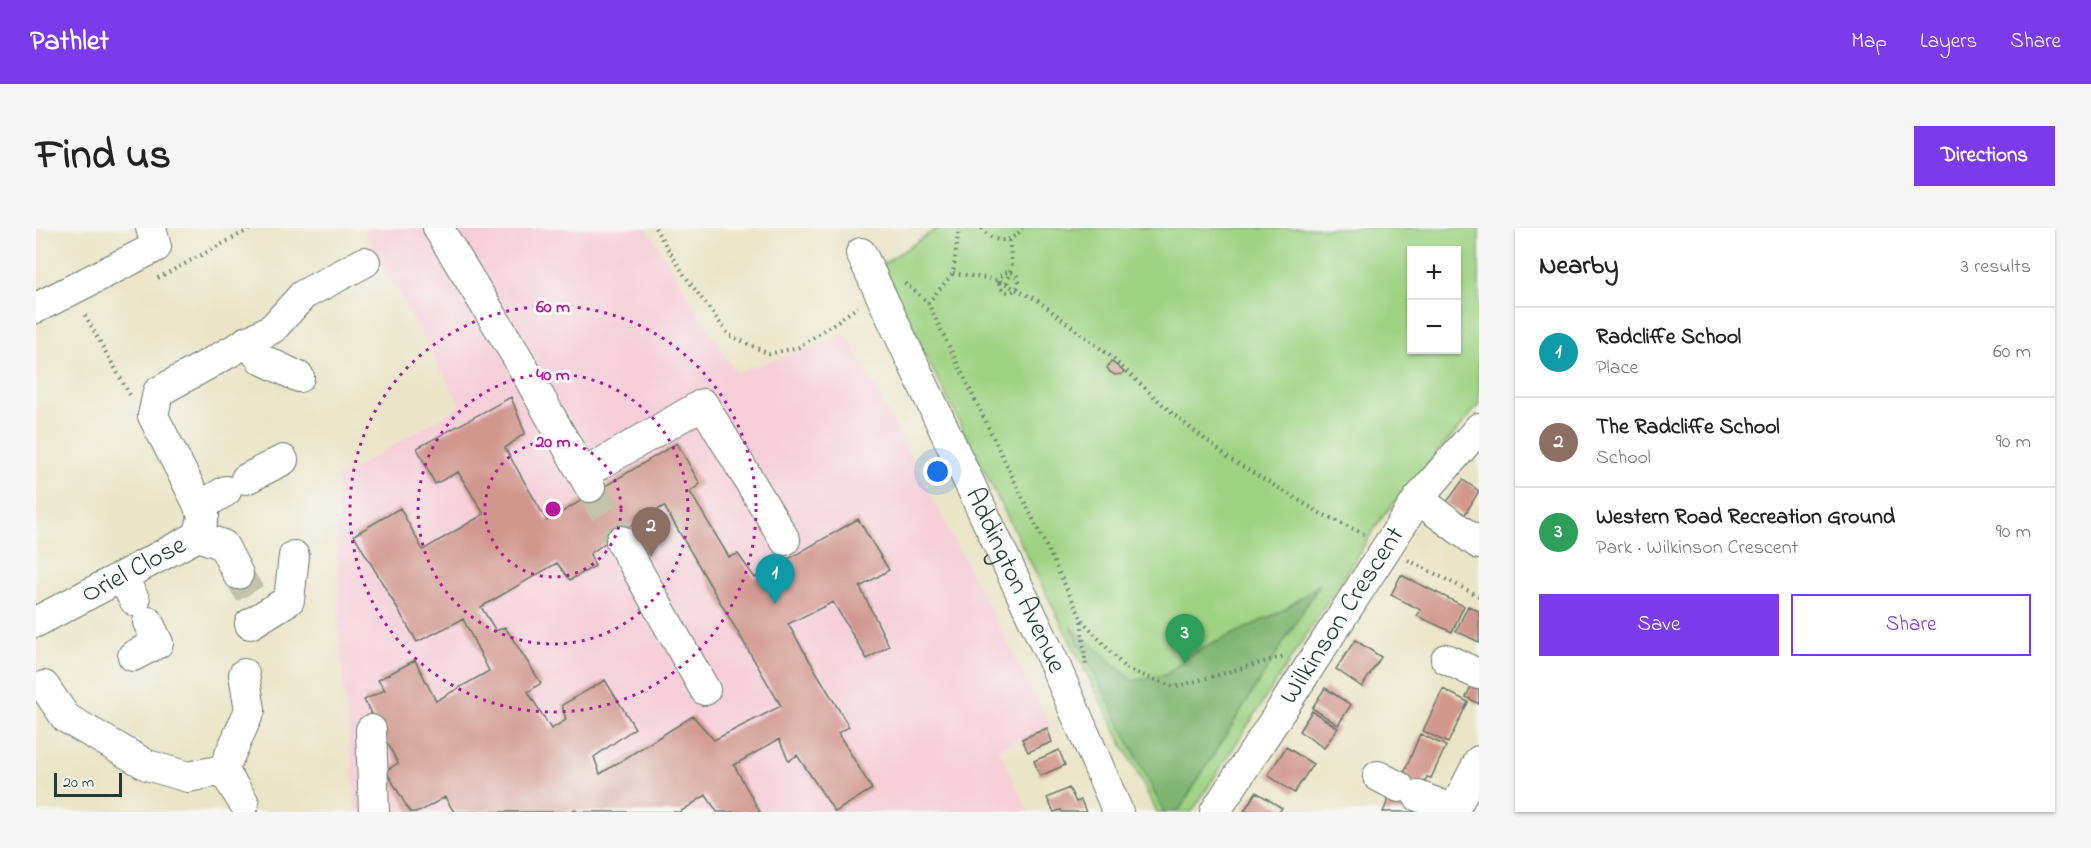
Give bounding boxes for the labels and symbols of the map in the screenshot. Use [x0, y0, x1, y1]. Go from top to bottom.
text: 60 m [536, 295, 570, 321]
text: 40 m [536, 363, 570, 389]
text: 20 m [534, 430, 571, 456]
your location [923, 457, 952, 486]
street label: Addington Avenue [955, 481, 1076, 680]
centre of rings [543, 499, 563, 519]
pin: 2 [632, 508, 670, 557]
street label: Wilkinson Crescent [1270, 519, 1415, 712]
street label: Oriel Close [75, 526, 194, 614]
pin: 1 [756, 554, 794, 604]
pin: 3 [1166, 614, 1204, 664]
scale bar [54, 770, 122, 798]

